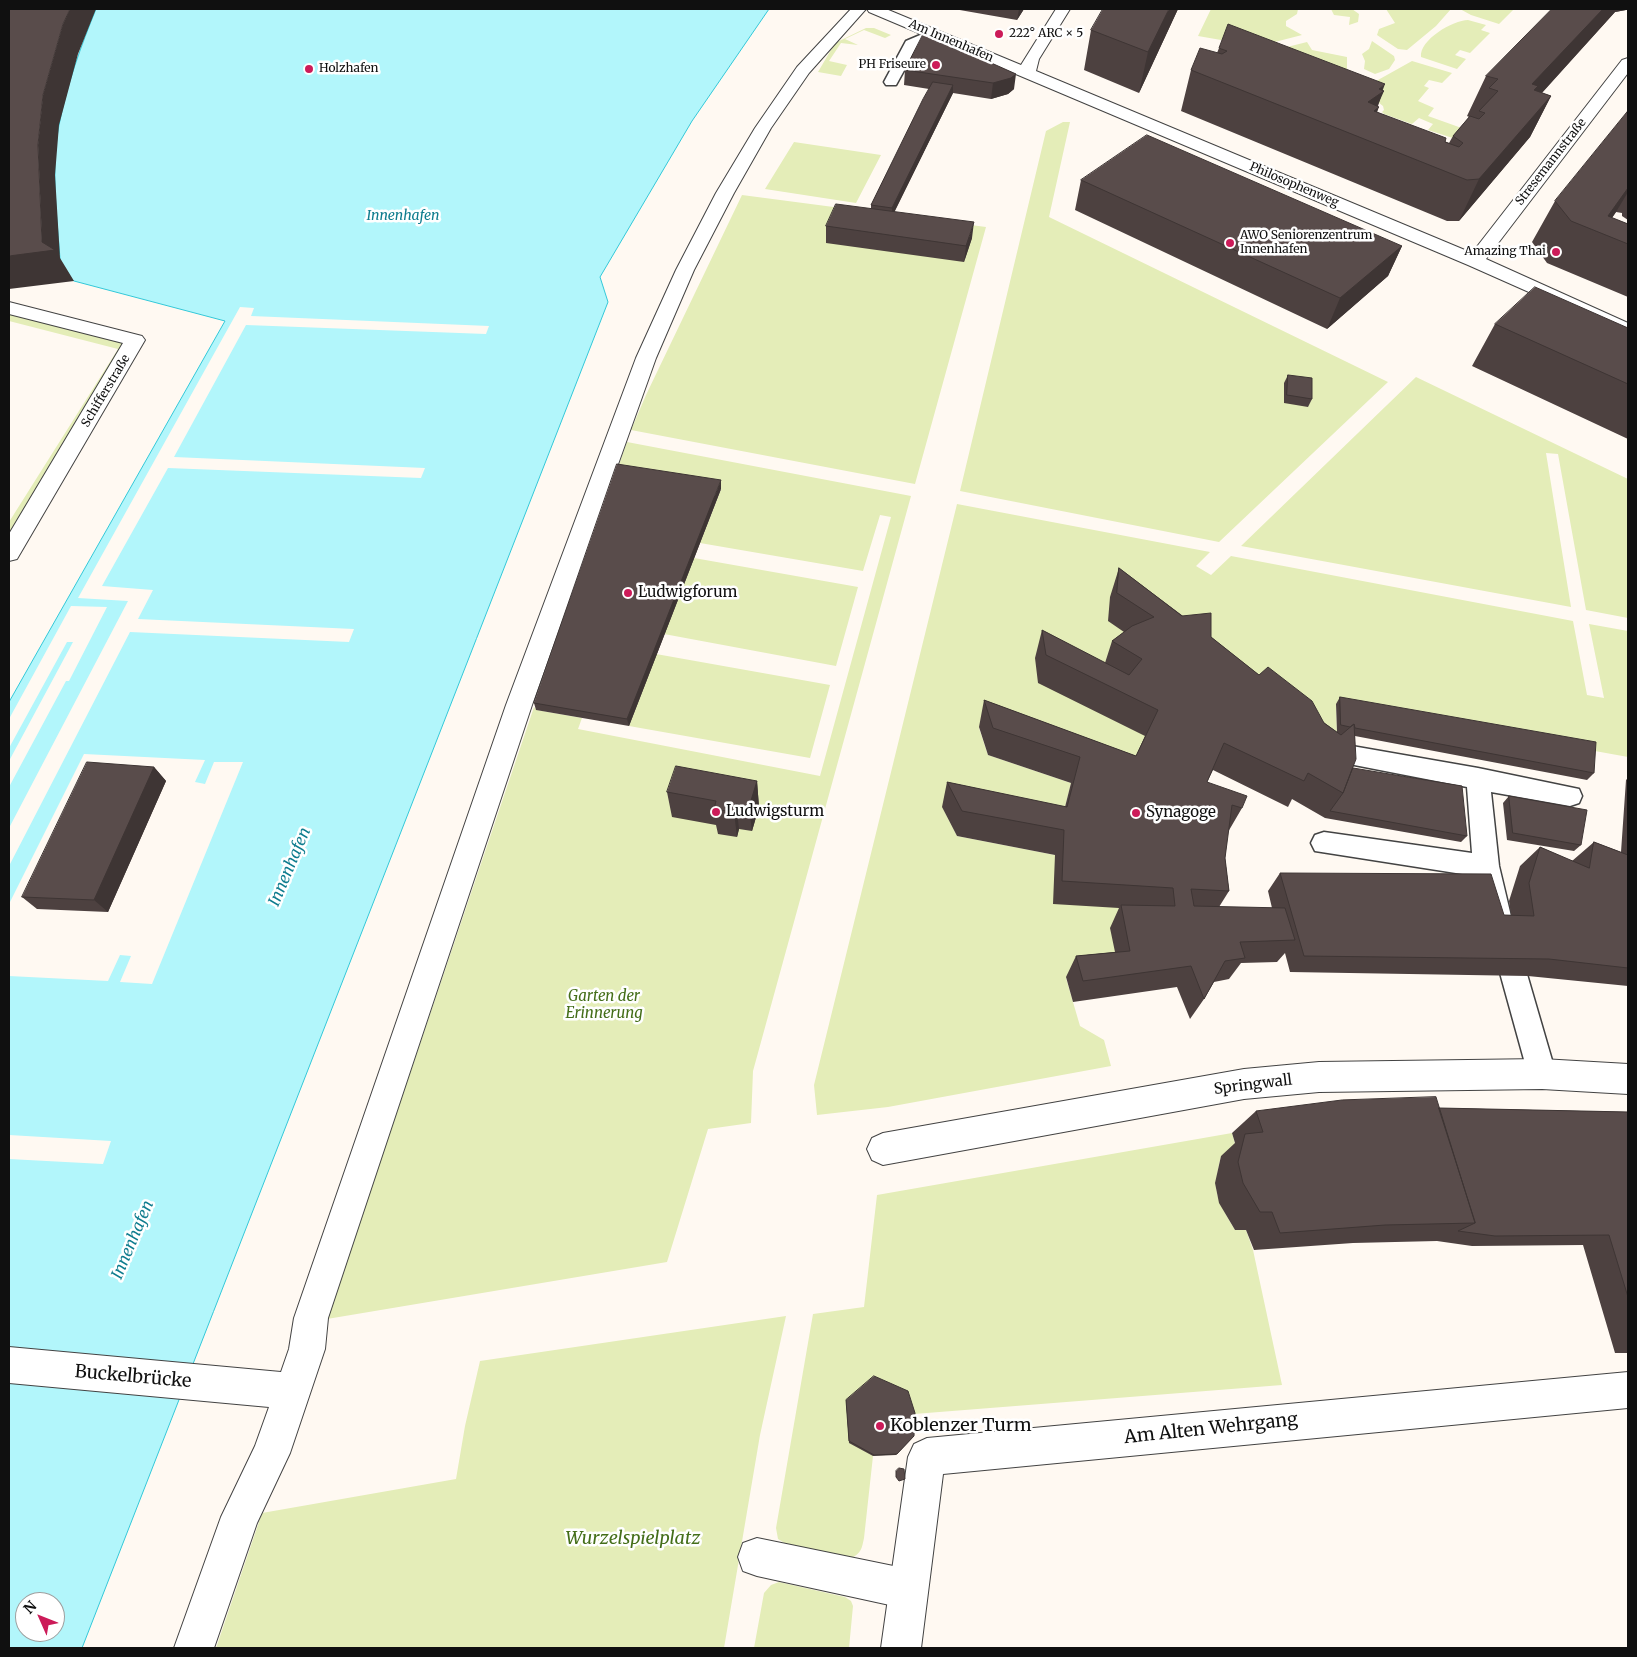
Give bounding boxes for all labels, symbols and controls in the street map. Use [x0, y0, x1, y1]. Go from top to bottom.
street label: Am Innenhafen [906, 17, 996, 65]
place label: 222° ARC × 5 [1009, 27, 1083, 41]
marker: 222° ARC × 5 [993, 28, 1005, 40]
place label: PH Friseure [859, 58, 926, 72]
marker: PH Friseure [930, 59, 942, 71]
place label: Holzhafen [319, 62, 379, 76]
marker: Holzhafen [303, 63, 315, 75]
street label: Stresemannstraße [1513, 116, 1589, 208]
street label: Philosophenweg [1247, 160, 1341, 210]
water label: Innenhafen [367, 208, 439, 224]
place label: AWO Seniorenzentrum Innenhafen [1240, 229, 1372, 257]
marker: AWO Seniorenzentrum Innenhafen [1224, 237, 1236, 249]
place label: Amazing Thai [1464, 245, 1546, 259]
marker: Amazing Thai [1550, 246, 1562, 258]
street label: Schifferstraße [79, 352, 133, 430]
place label: Ludwigforum [638, 584, 737, 602]
marker: Ludwigforum [622, 587, 634, 599]
place label: Ludwigsturm [726, 803, 824, 821]
place label: Synagoge [1146, 804, 1216, 822]
marker: Ludwigsturm [710, 806, 722, 818]
marker: Synagoge [1130, 807, 1142, 819]
water label: Innenhafen [265, 825, 315, 909]
park label: Garten der Erinnerung [565, 988, 643, 1023]
street label: Springwall [1213, 1071, 1293, 1099]
water label: Innenhafen [108, 1198, 158, 1282]
street label: Buckelbrücke [74, 1361, 192, 1393]
street label: Am Alten Wehrgang [1123, 1409, 1299, 1449]
place label: Koblenzer Turm [890, 1415, 1032, 1437]
marker: Koblenzer Turm [874, 1420, 886, 1432]
park label: Wurzelspielplatz [565, 1528, 701, 1550]
north arrow [15, 1592, 65, 1642]
text: N [20, 1597, 40, 1618]

